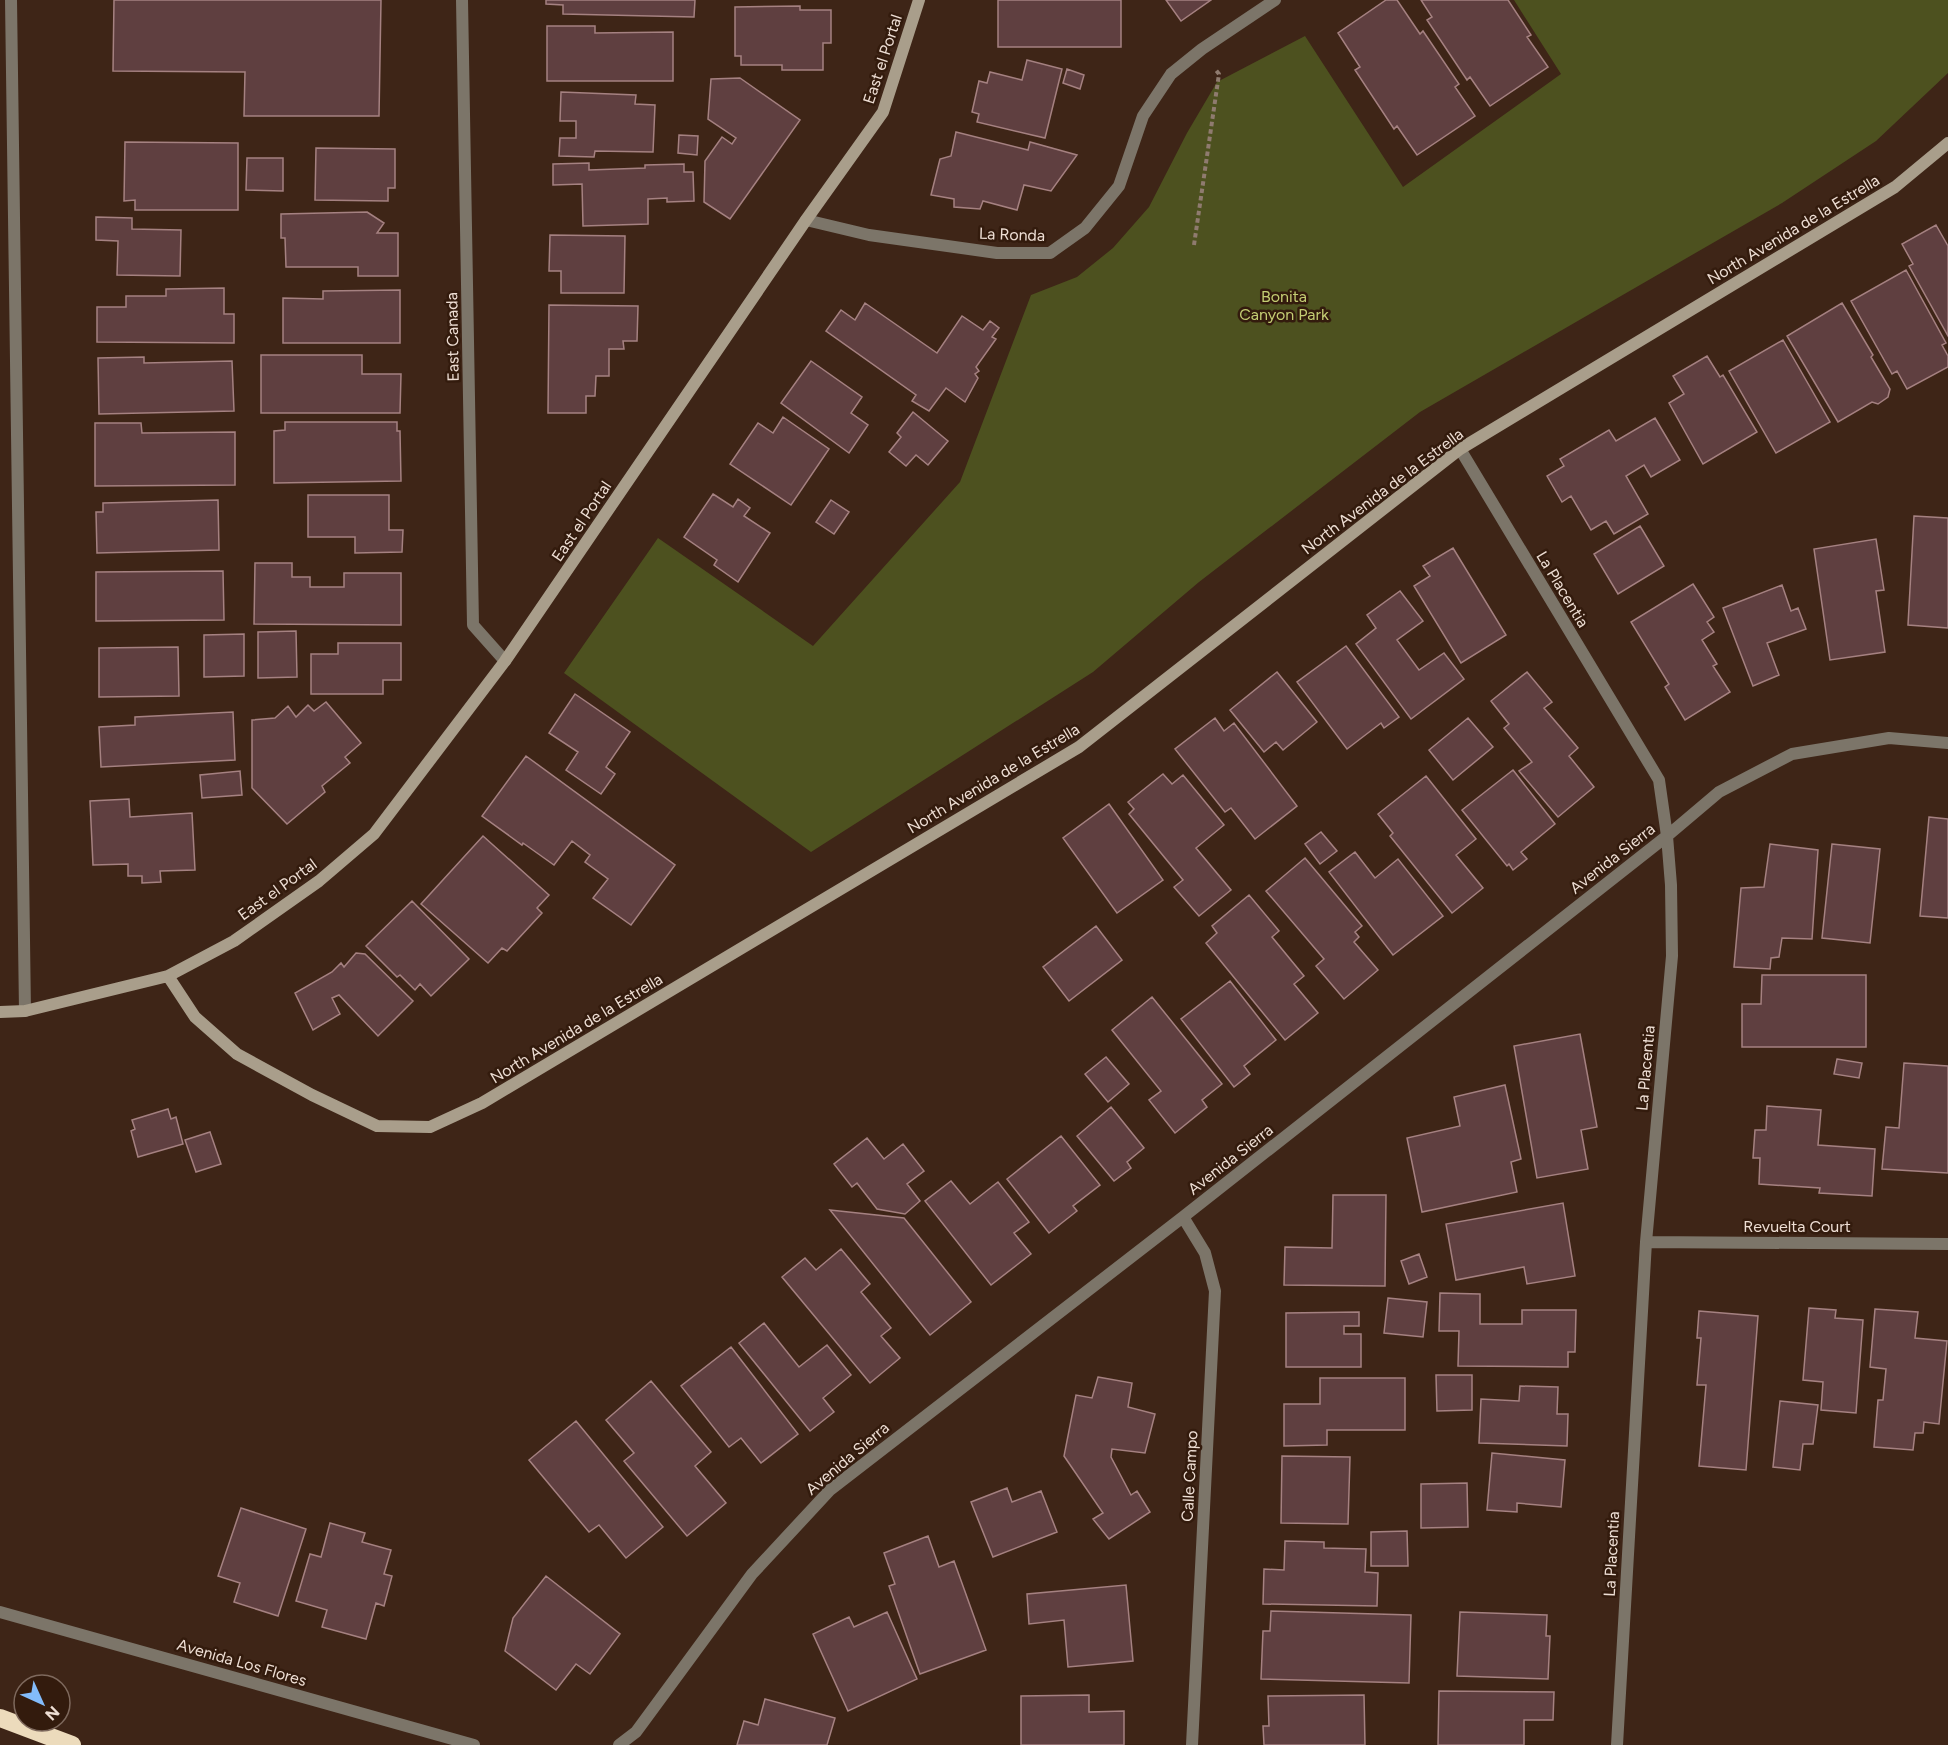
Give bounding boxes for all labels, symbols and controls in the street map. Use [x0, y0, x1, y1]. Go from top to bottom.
street label: East el Portal [859, 12, 906, 106]
street label: North Avenida de la Estrella [1704, 170, 1883, 288]
street label: La Ronda [979, 224, 1045, 245]
park label: Bonita Canyon Park [1239, 287, 1329, 324]
street label: East Canada [442, 292, 463, 382]
street label: North Avenida de la Estrella [1298, 424, 1467, 558]
street label: East el Portal [548, 478, 615, 565]
street label: La Placentia [1532, 548, 1593, 631]
street label: North Avenida de la Estrella [904, 719, 1083, 837]
street label: Avenida Sierra [1566, 819, 1659, 898]
street label: East el Portal [234, 854, 320, 924]
street label: North Avenida de la Estrella [487, 969, 666, 1087]
street label: La Placentia [1632, 1025, 1659, 1112]
street label: Avenida Sierra [1184, 1120, 1277, 1199]
street label: Revuelta Court [1743, 1217, 1851, 1236]
street label: Avenida Sierra [802, 1418, 893, 1499]
street label: Calle Campo [1178, 1430, 1201, 1522]
street label: La Placentia [1600, 1511, 1623, 1597]
street label: Avenida Los Flores [175, 1635, 309, 1690]
north arrow [12, 1673, 72, 1733]
text: N [41, 1702, 63, 1724]

